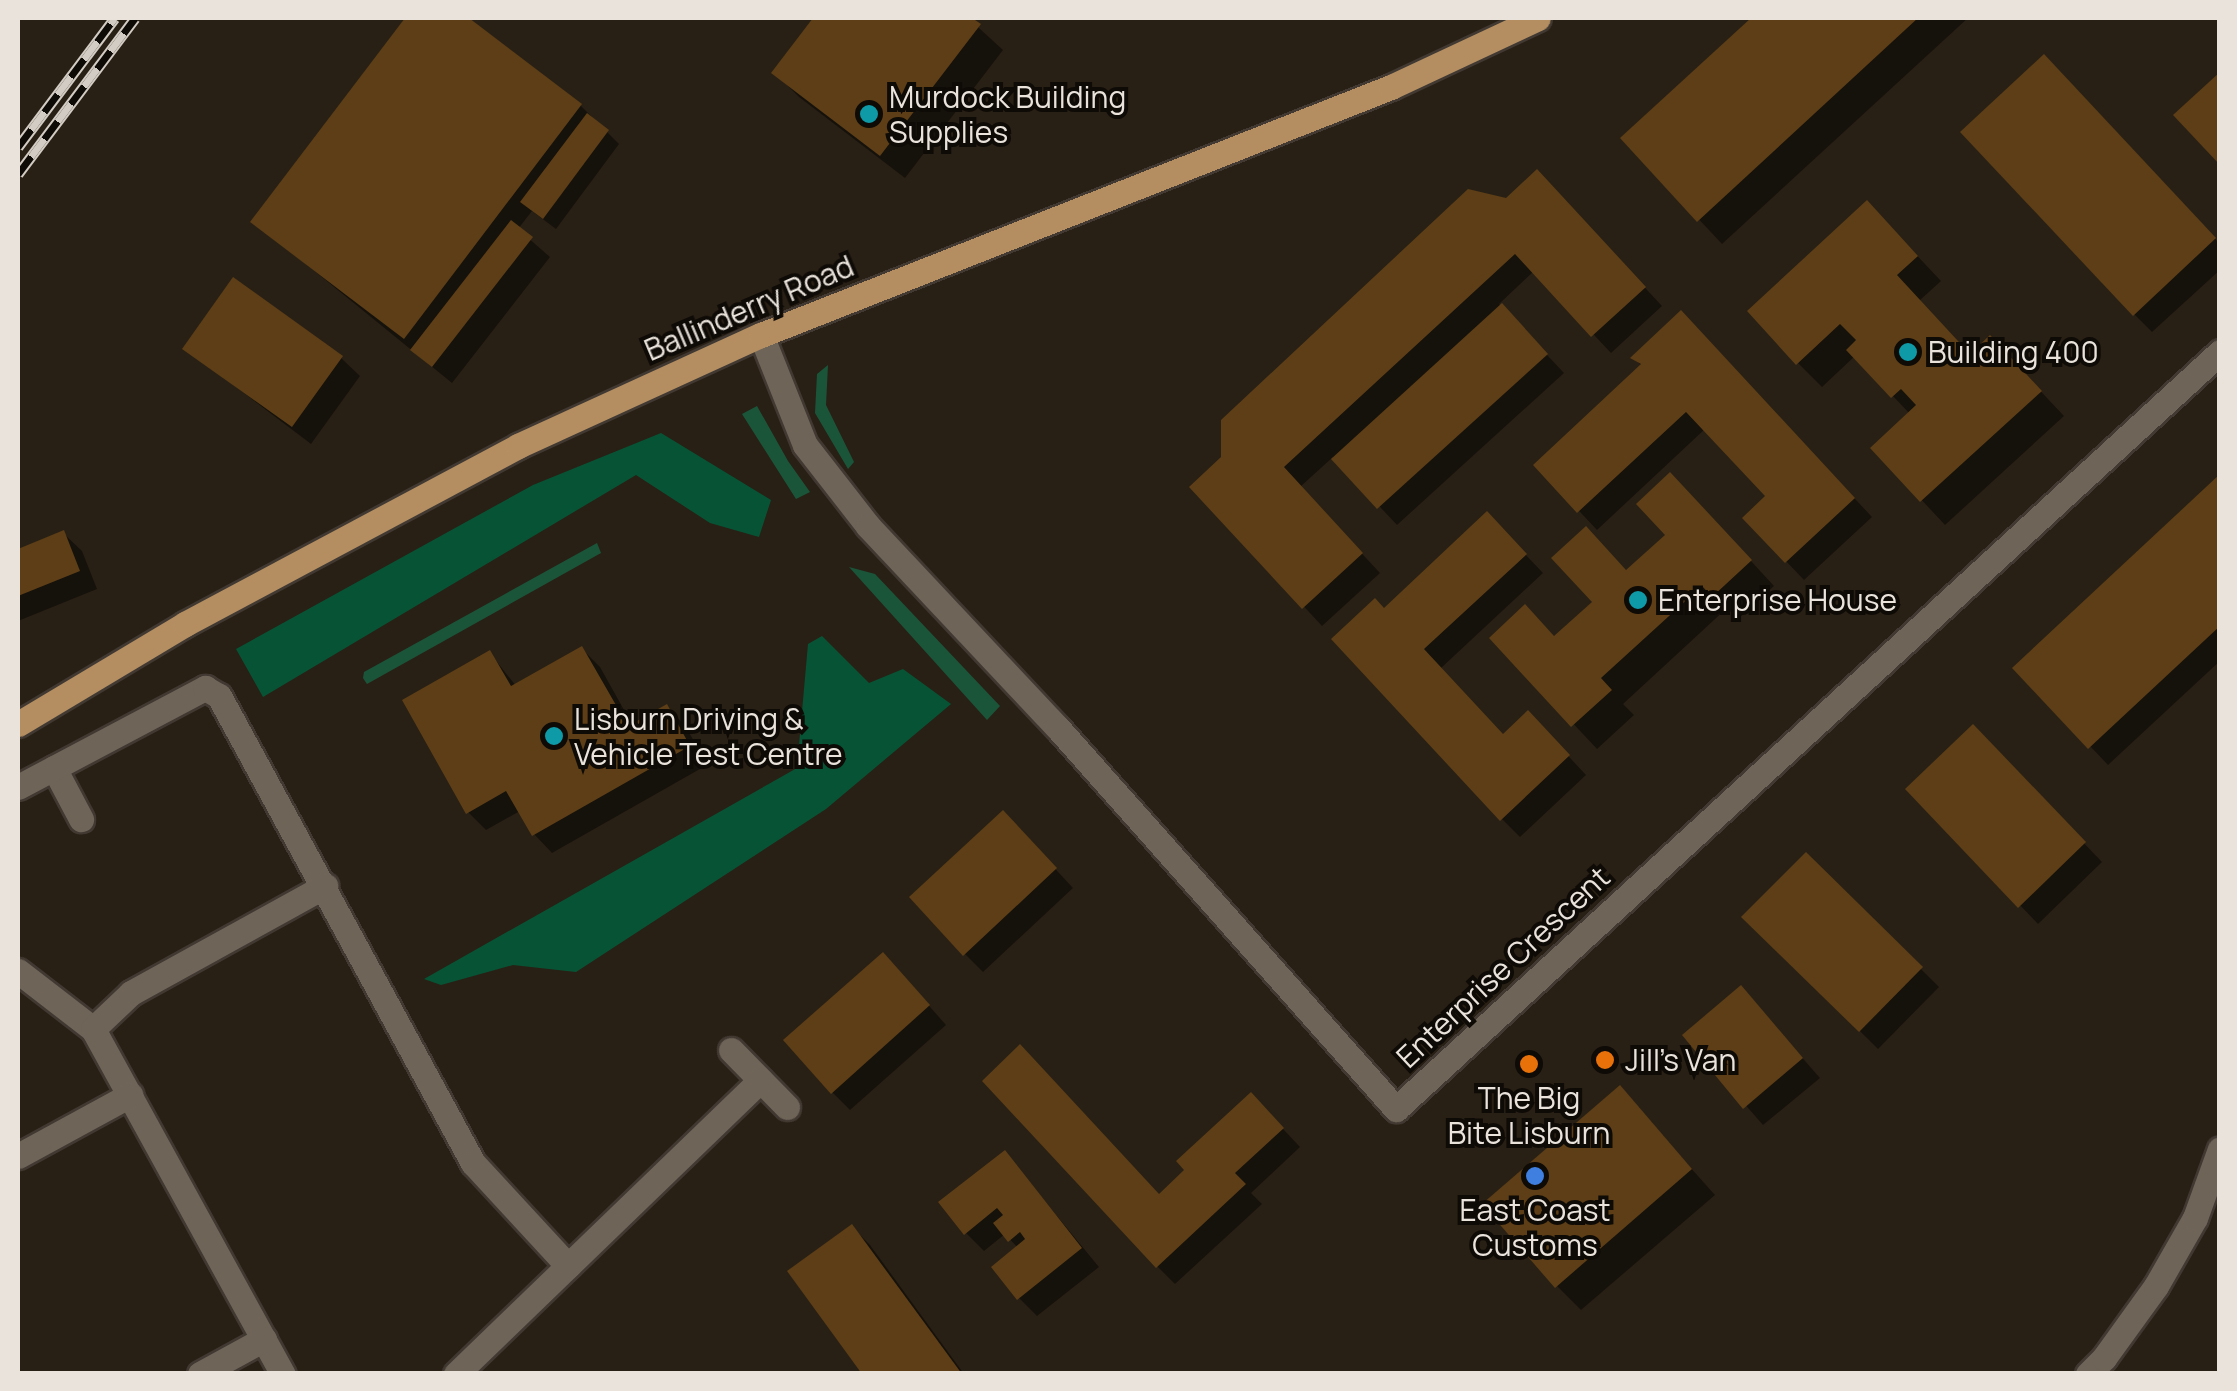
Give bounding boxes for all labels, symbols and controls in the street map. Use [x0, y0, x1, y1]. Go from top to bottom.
place label: Murdock Building Supplies [889, 79, 1126, 150]
marker: Murdock Building Supplies [858, 103, 880, 125]
street label: Ballinderry Road [639, 248, 859, 368]
place label: Building 400 [1928, 334, 2099, 370]
marker: Building 400 [1897, 341, 1919, 363]
place label: Enterprise House [1658, 582, 1897, 618]
marker: Enterprise House [1627, 589, 1649, 611]
place label: Lisburn Driving & Vehicle Test Centre [574, 701, 843, 772]
marker: Lisburn Driving & Vehicle Test Centre [543, 725, 565, 747]
street label: Enterprise Crescent [1389, 859, 1617, 1075]
place label: Jill's Van [1625, 1042, 1736, 1078]
marker: Jill's Van [1594, 1049, 1616, 1071]
marker: The Big Bite Lisburn [1518, 1053, 1540, 1075]
place label: The Big Bite Lisburn [1448, 1080, 1610, 1150]
marker: East Coast Customs [1524, 1165, 1546, 1187]
place label: East Coast Customs [1459, 1192, 1611, 1262]

